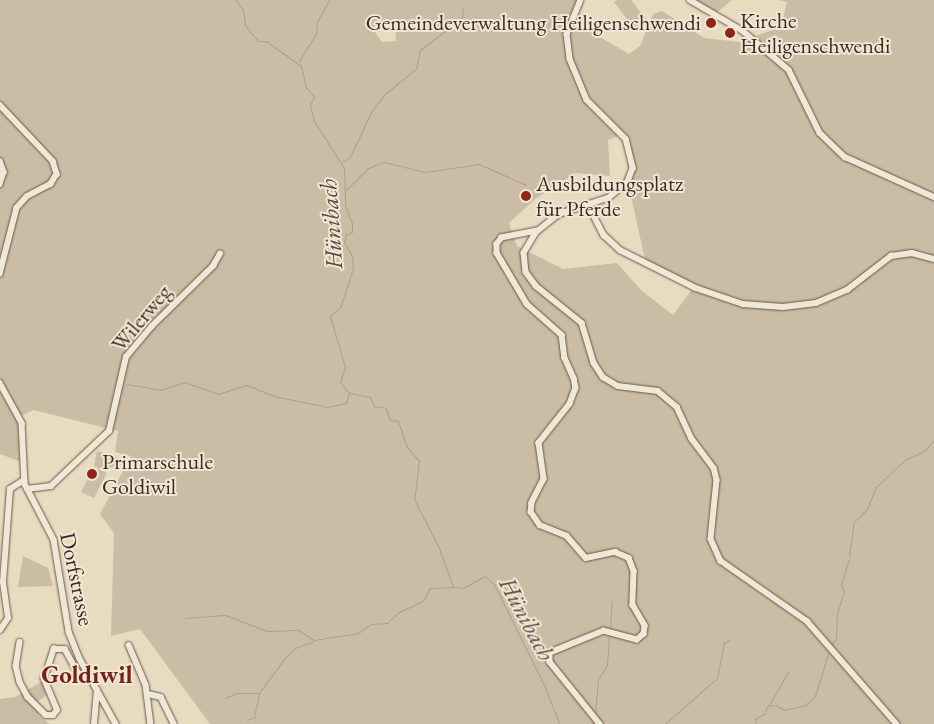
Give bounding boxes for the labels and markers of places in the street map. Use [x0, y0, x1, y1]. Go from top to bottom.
place label: Kirche Heiligenschwendi [740, 7, 890, 58]
place label: Gemeindeverwaltung Heiligenschwendi [366, 10, 701, 36]
marker: Gemeindeverwaltung Heiligenschwendi [705, 17, 717, 29]
marker: Kirche Heiligenschwendi [724, 27, 736, 39]
place label: Ausbildungsplatz für Pferde [536, 170, 683, 222]
marker: Ausbildungsplatz für Pferde [520, 190, 532, 202]
place label: Primarschule Goldiwil [102, 448, 213, 500]
marker: Primarschule Goldiwil [86, 468, 98, 480]

